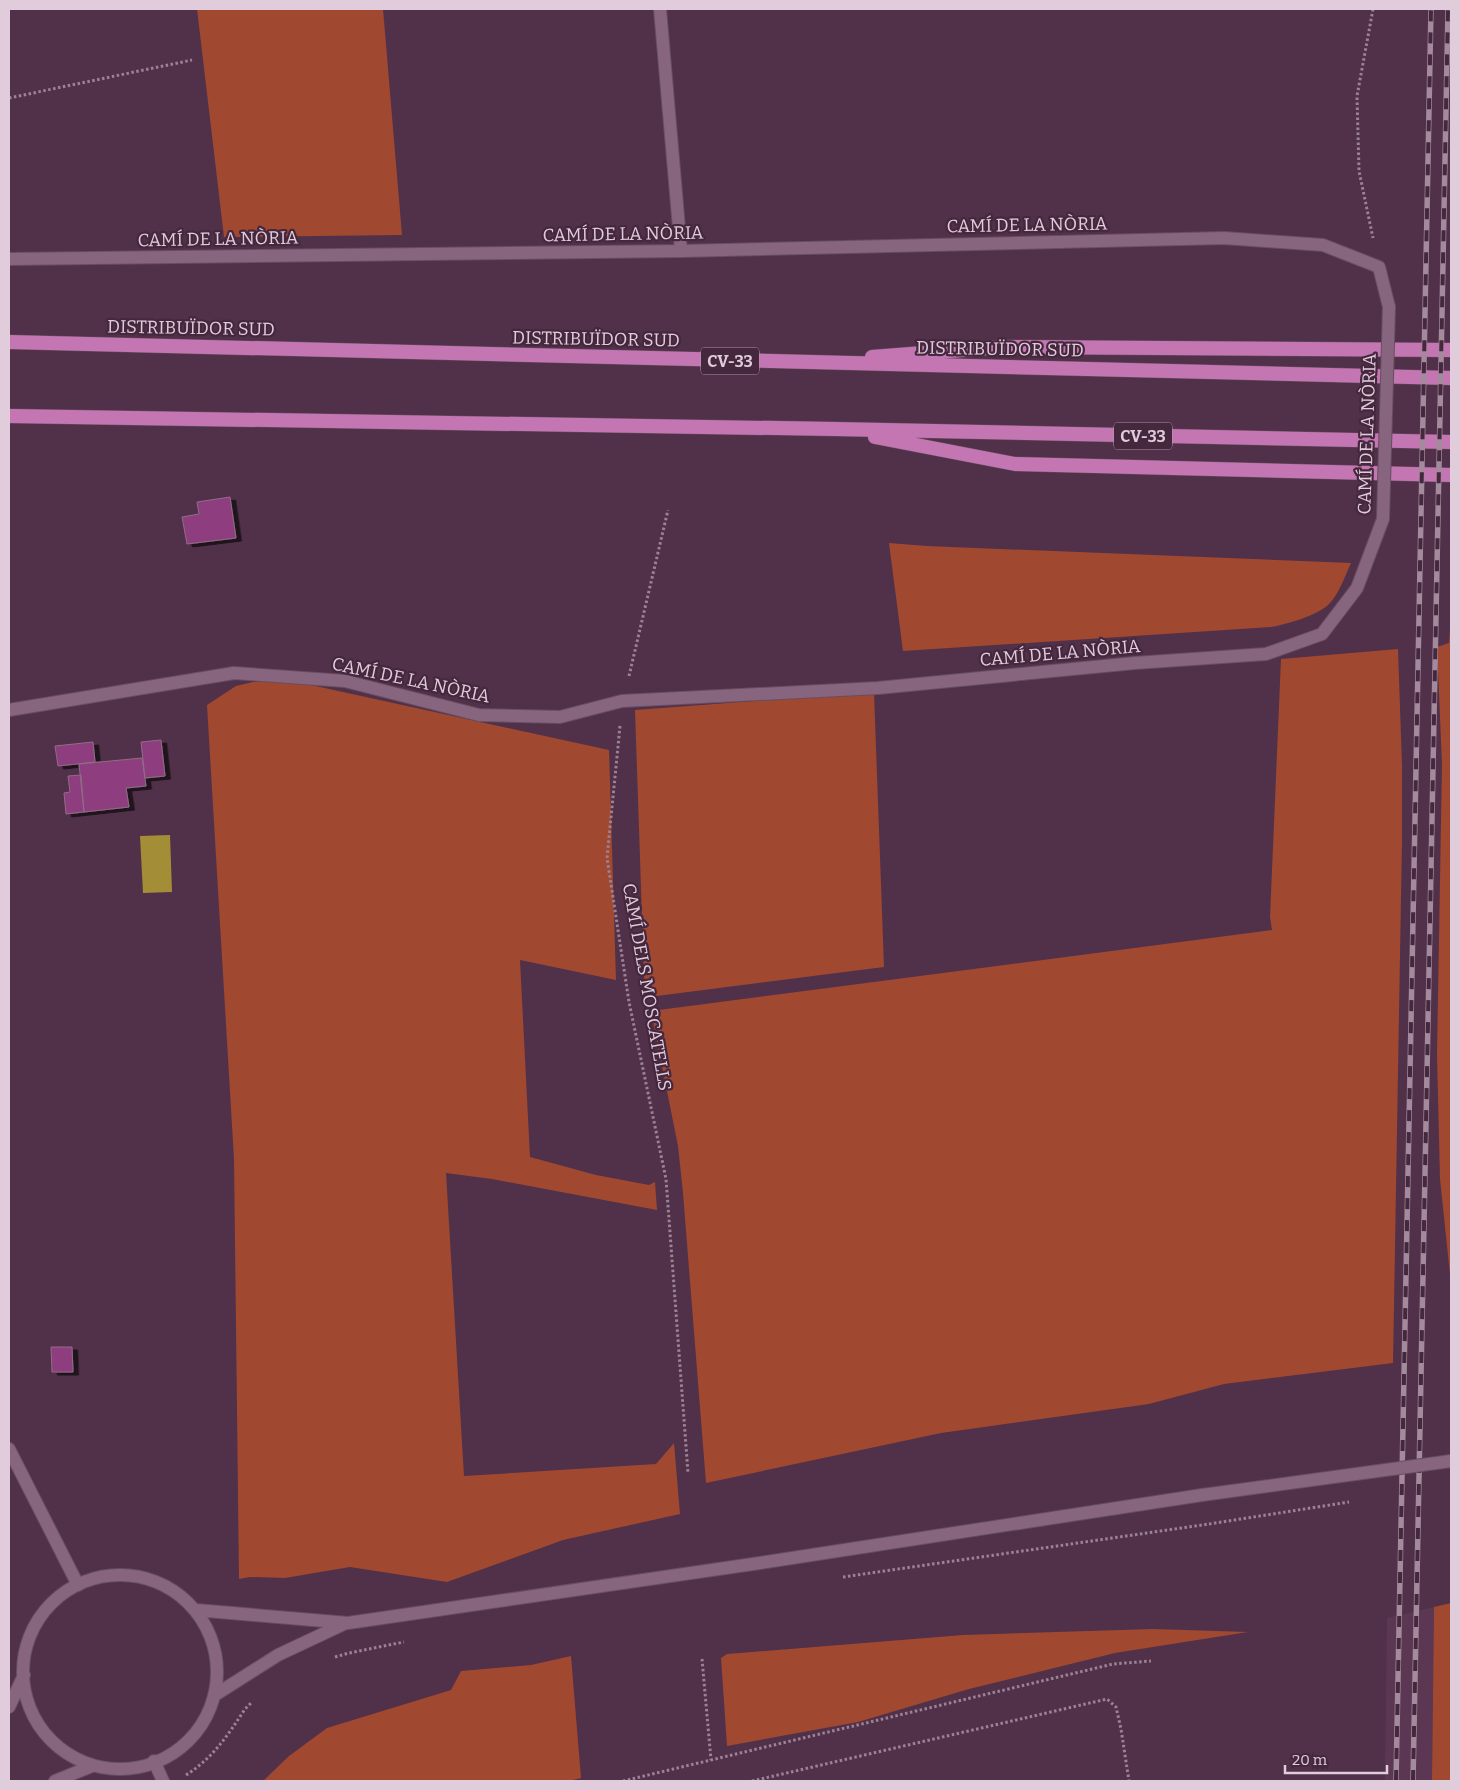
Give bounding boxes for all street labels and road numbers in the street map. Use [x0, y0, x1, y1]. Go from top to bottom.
street label: CAMÍ DE LA NÒRIA [946, 212, 1108, 237]
street label: CAMÍ DE LA NÒRIA [542, 221, 704, 246]
street label: CAMÍ DE LA NÒRIA [137, 226, 299, 251]
street label: DISTRIBUÏDOR SUD [107, 316, 275, 340]
street label: DISTRIBUÏDOR SUD [512, 327, 680, 351]
street label: DISTRIBUÏDOR SUD [916, 337, 1084, 361]
road number: CV-33 [701, 348, 759, 374]
street label: CAMÍ DE LA NÒRIA [1352, 353, 1381, 515]
road number: CV-33 [1114, 422, 1172, 450]
street label: CAMÍ DE LA NÒRIA [979, 634, 1141, 671]
street label: CAMÍ DE LA NÒRIA [330, 652, 492, 708]
street label: CAMÍ DELS MOSCATELLS [618, 881, 677, 1093]

